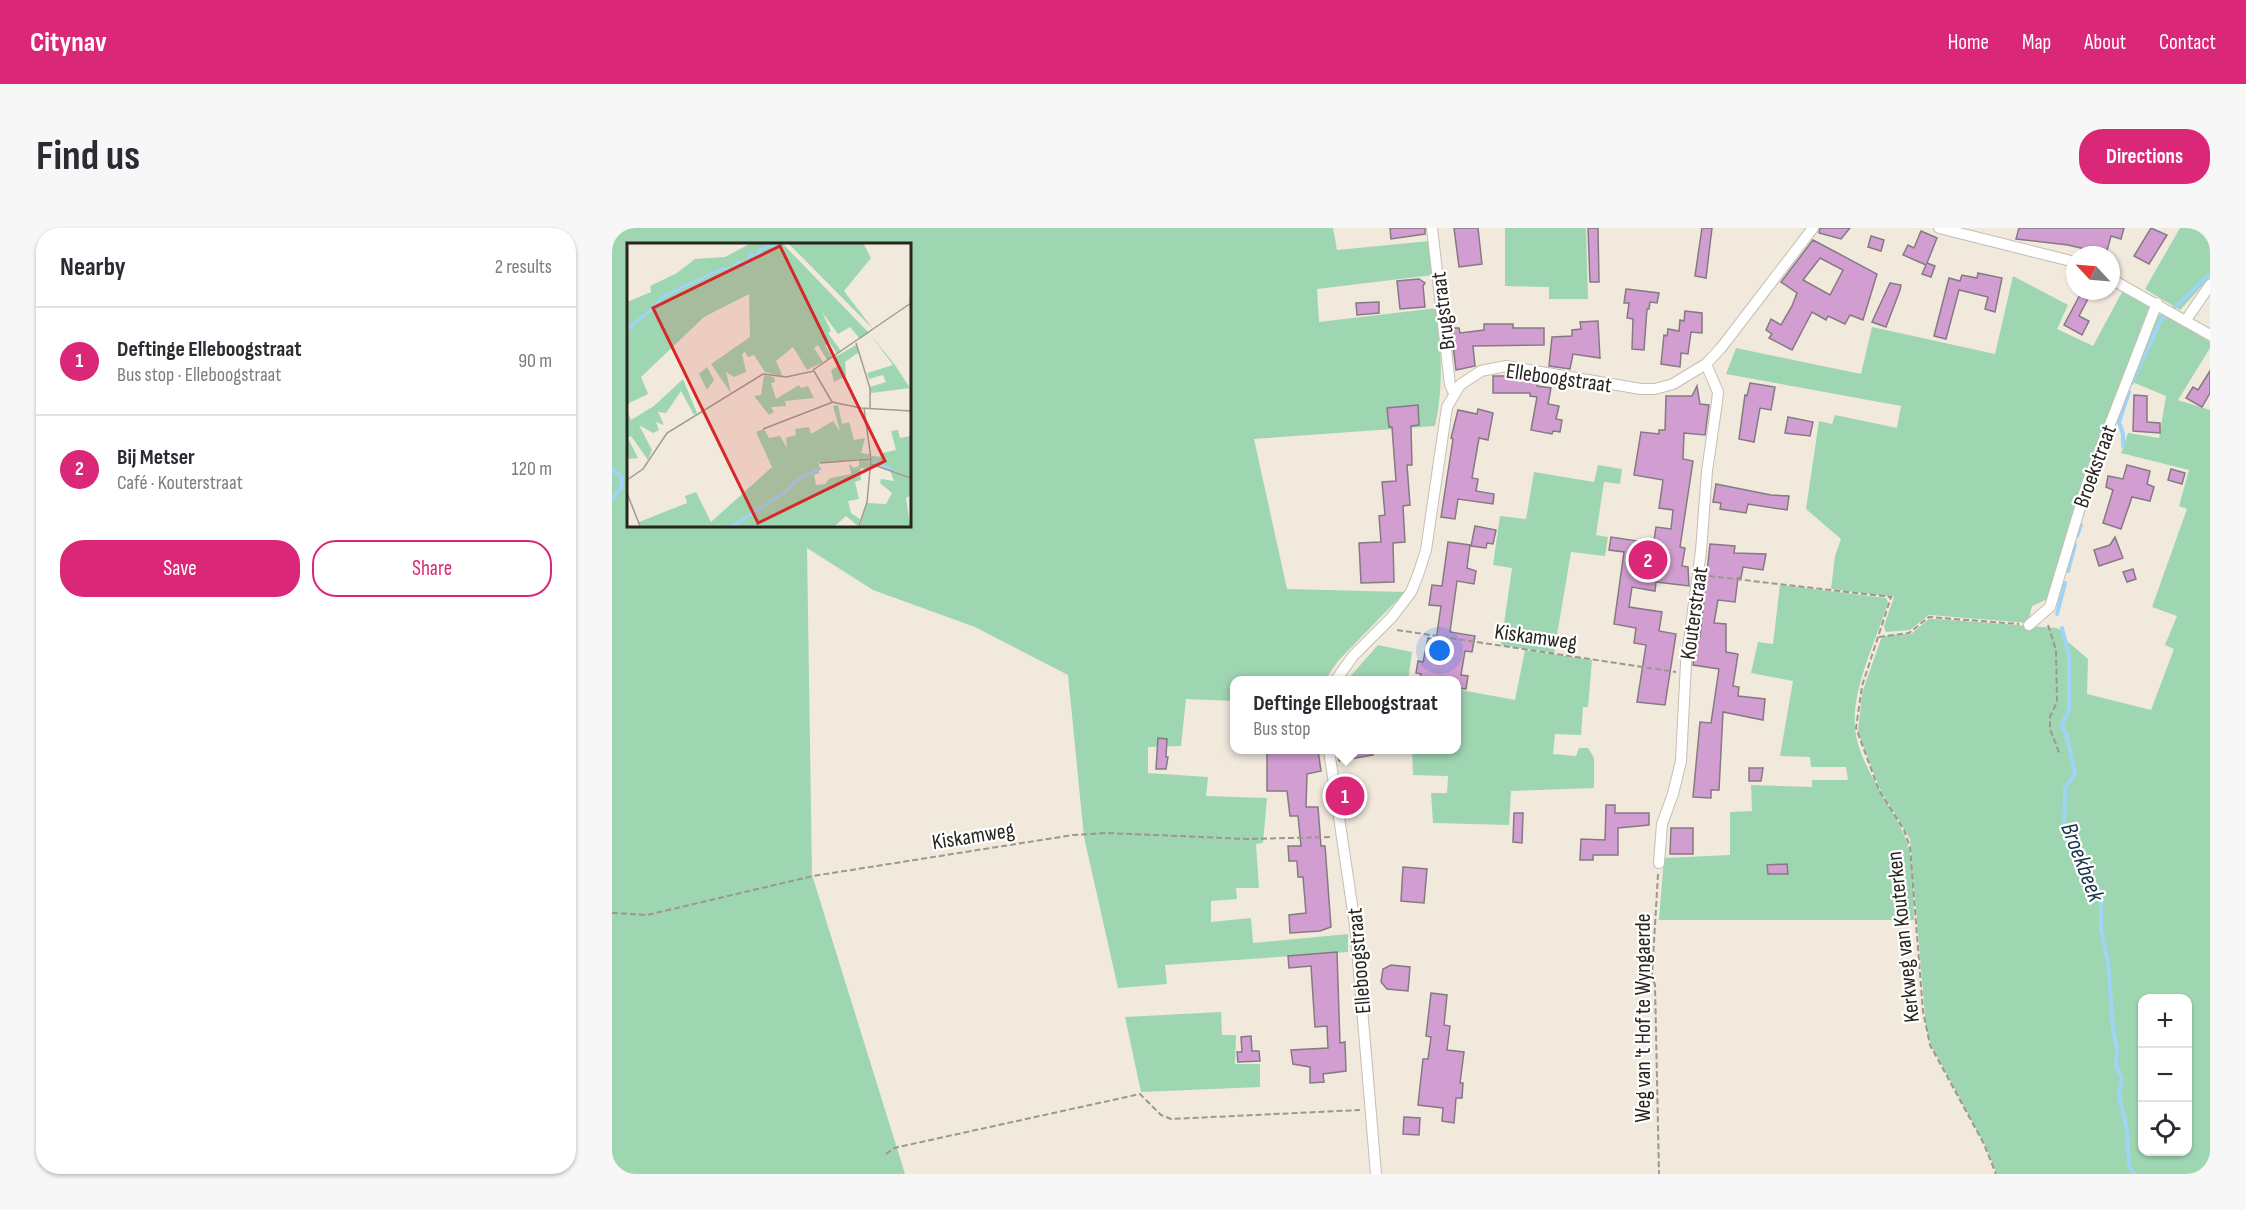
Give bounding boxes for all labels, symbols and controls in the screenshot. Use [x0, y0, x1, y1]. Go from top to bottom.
text: Citynav [30, 26, 107, 59]
text: Home [1948, 30, 1989, 55]
text: Map [2022, 30, 2051, 55]
text: About [2084, 30, 2126, 55]
text: Contact [2159, 30, 2216, 55]
button: Directions [2079, 129, 2210, 184]
text: Find us [36, 131, 140, 182]
inset map [627, 243, 910, 526]
north arrow [2066, 246, 2120, 300]
text: Nearby [60, 252, 126, 283]
text: 2 results [495, 255, 552, 279]
street label: Brugstraat [1425, 270, 1462, 351]
text: Deftinge Elleboogstraat [117, 336, 302, 363]
text: 1 [76, 349, 83, 373]
text: 90 m [518, 349, 552, 373]
street label: Elleboogstraat [1504, 358, 1614, 399]
text: Bus stop · Elleboogstraat [117, 363, 281, 387]
street label: Broekstraat [2068, 421, 2123, 512]
text: Bij Metser [117, 444, 195, 471]
text: 2 [75, 457, 84, 481]
text: 120 m [512, 457, 552, 481]
text: Café · Kouterstraat [117, 471, 243, 495]
pin: 2 [1628, 538, 1668, 582]
button: Save [60, 540, 300, 597]
button: Share [312, 540, 552, 597]
street label: Kouterstraat [1675, 565, 1714, 661]
street label: Kiskamweg [1493, 618, 1579, 657]
your location [1425, 636, 1454, 665]
popup [1230, 676, 1461, 754]
text: Deftinge Elleboogstraat [1253, 690, 1438, 717]
text: Bus stop [1253, 717, 1311, 741]
pin: 1 [1326, 774, 1364, 818]
street label: Kiskamweg [930, 817, 1016, 856]
water label: Broekbeek [2054, 819, 2111, 907]
street label: Kerkweg van Kouterken [1881, 850, 1926, 1024]
street label: Elleboogstraat [1341, 906, 1378, 1015]
street label: Weg van 't Hof te Wyngaerde [1630, 913, 1657, 1123]
map controls [2138, 994, 2192, 1156]
button: + [2138, 994, 2192, 1048]
button: − [2138, 1048, 2192, 1102]
button: locate [2138, 1102, 2192, 1156]

